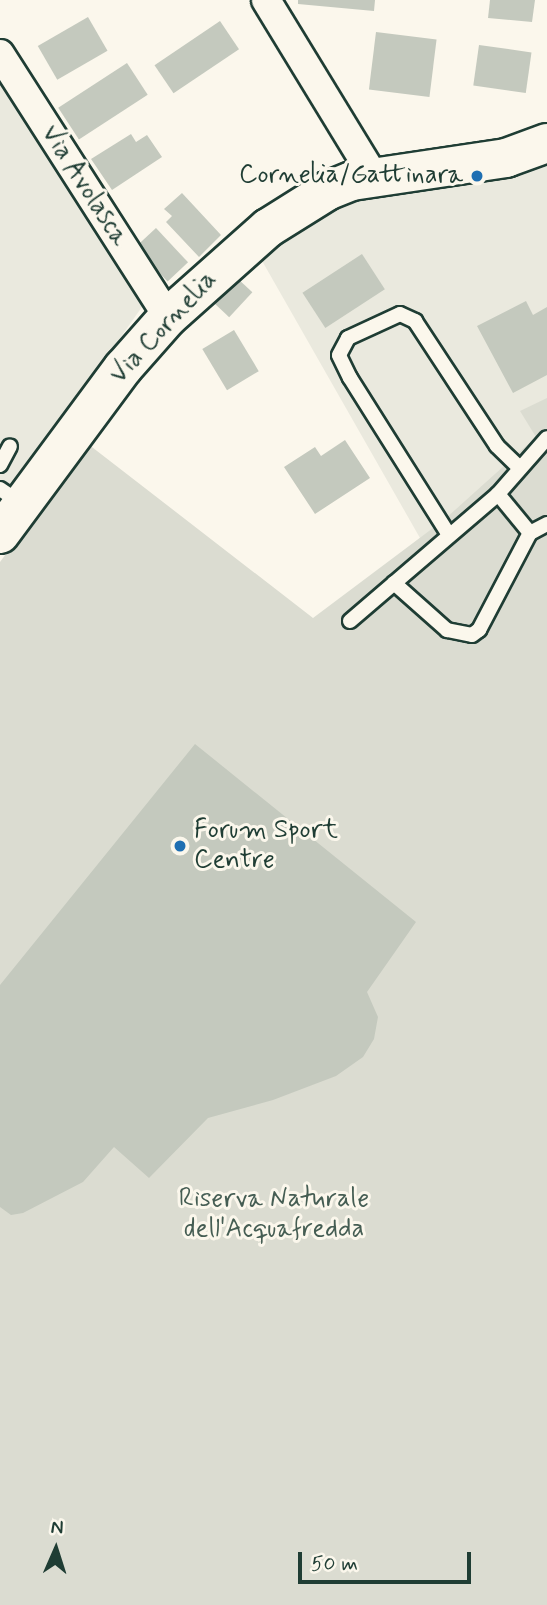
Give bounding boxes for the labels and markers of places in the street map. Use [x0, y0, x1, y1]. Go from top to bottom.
place label: Cornelia/Gattinara [239, 160, 463, 192]
marker: Cornelia/Gattinara [469, 168, 485, 184]
place label: Forum Sport Centre [194, 815, 338, 876]
marker: Forum Sport Centre [172, 838, 188, 854]

